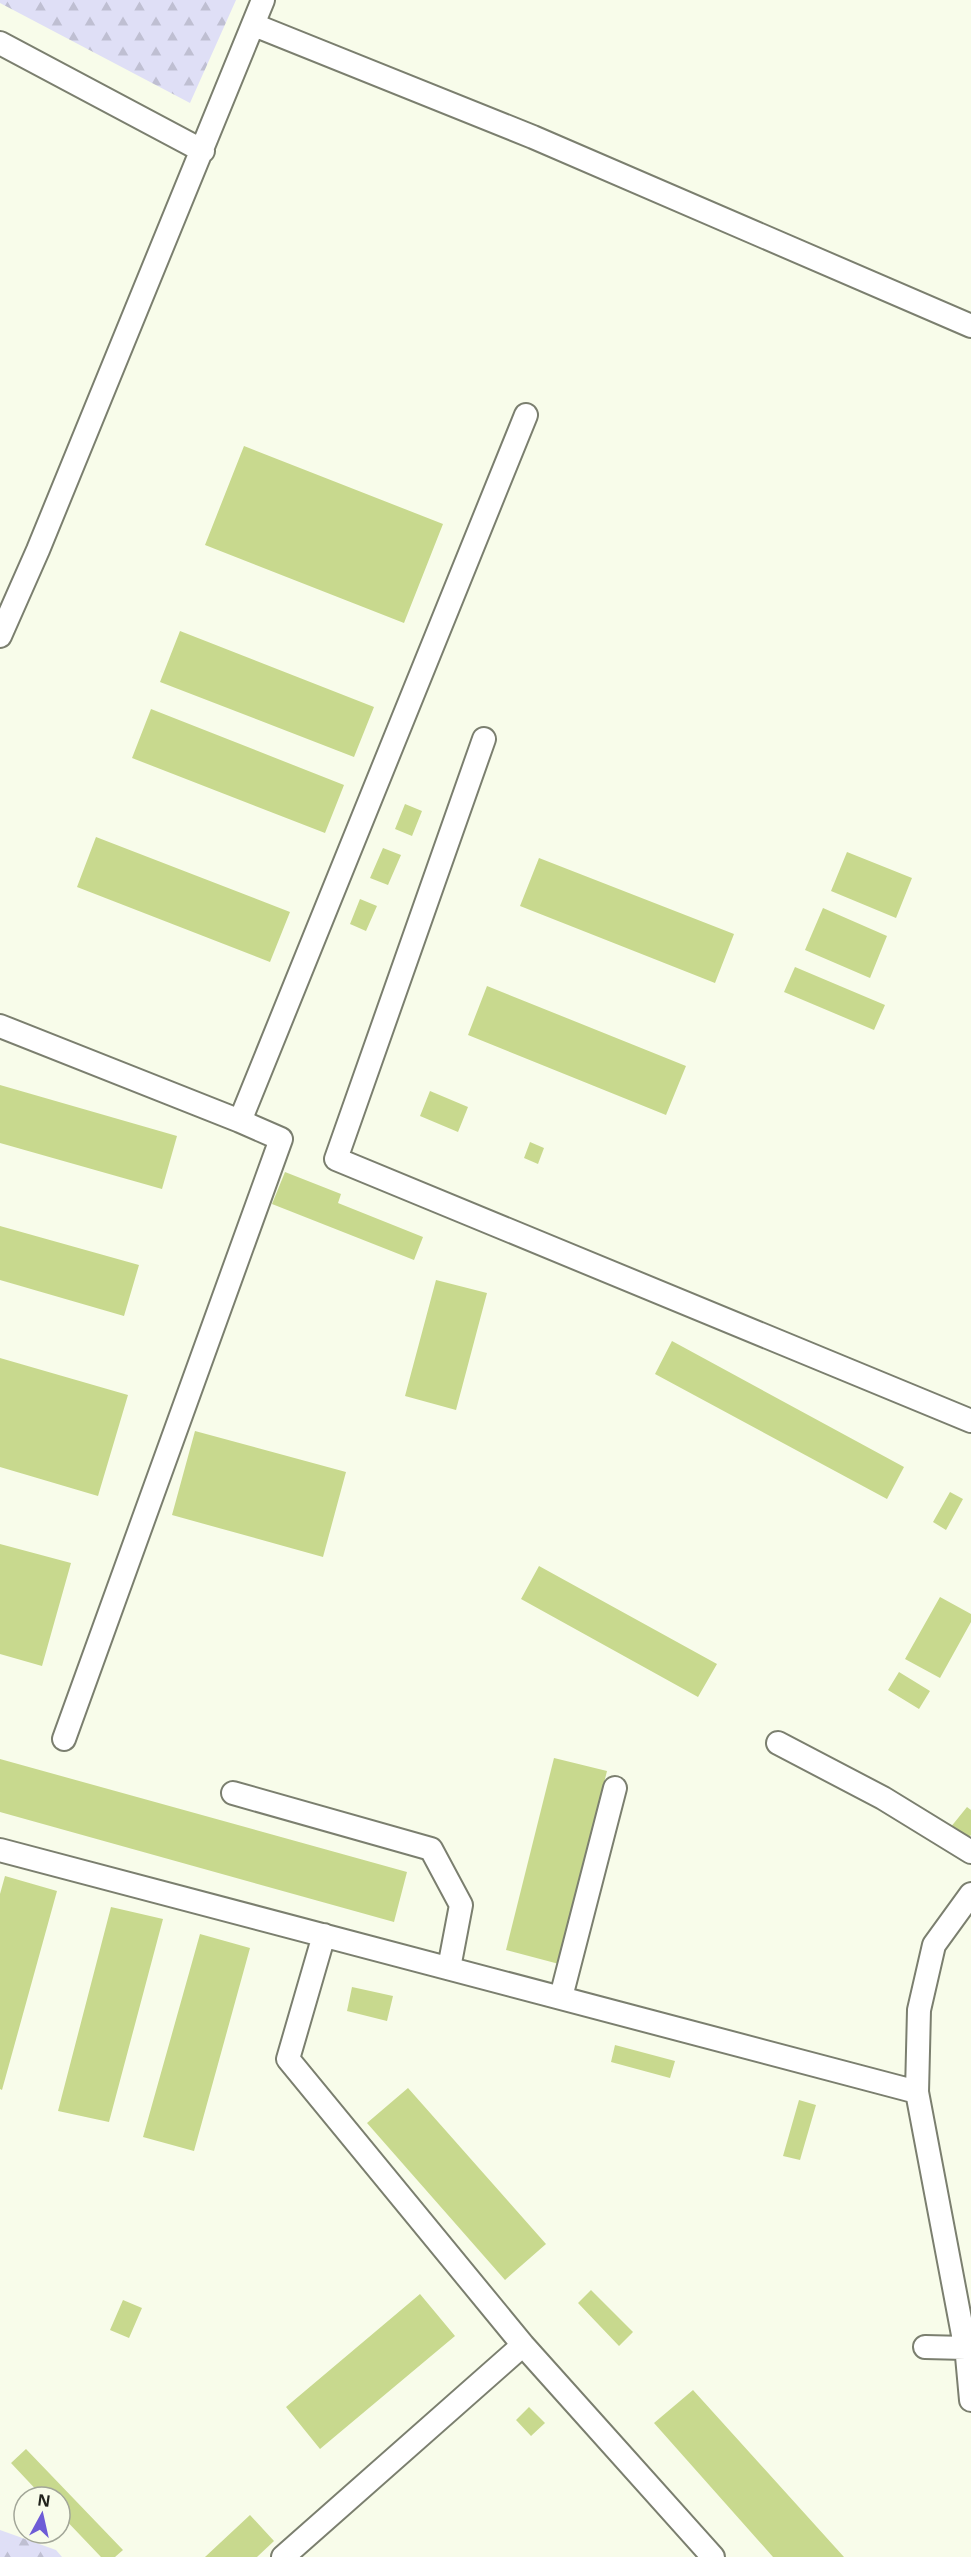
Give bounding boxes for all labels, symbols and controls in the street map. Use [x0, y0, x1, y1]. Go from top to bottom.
north arrow [12, 2485, 72, 2545]
text: N [36, 2488, 52, 2512]

